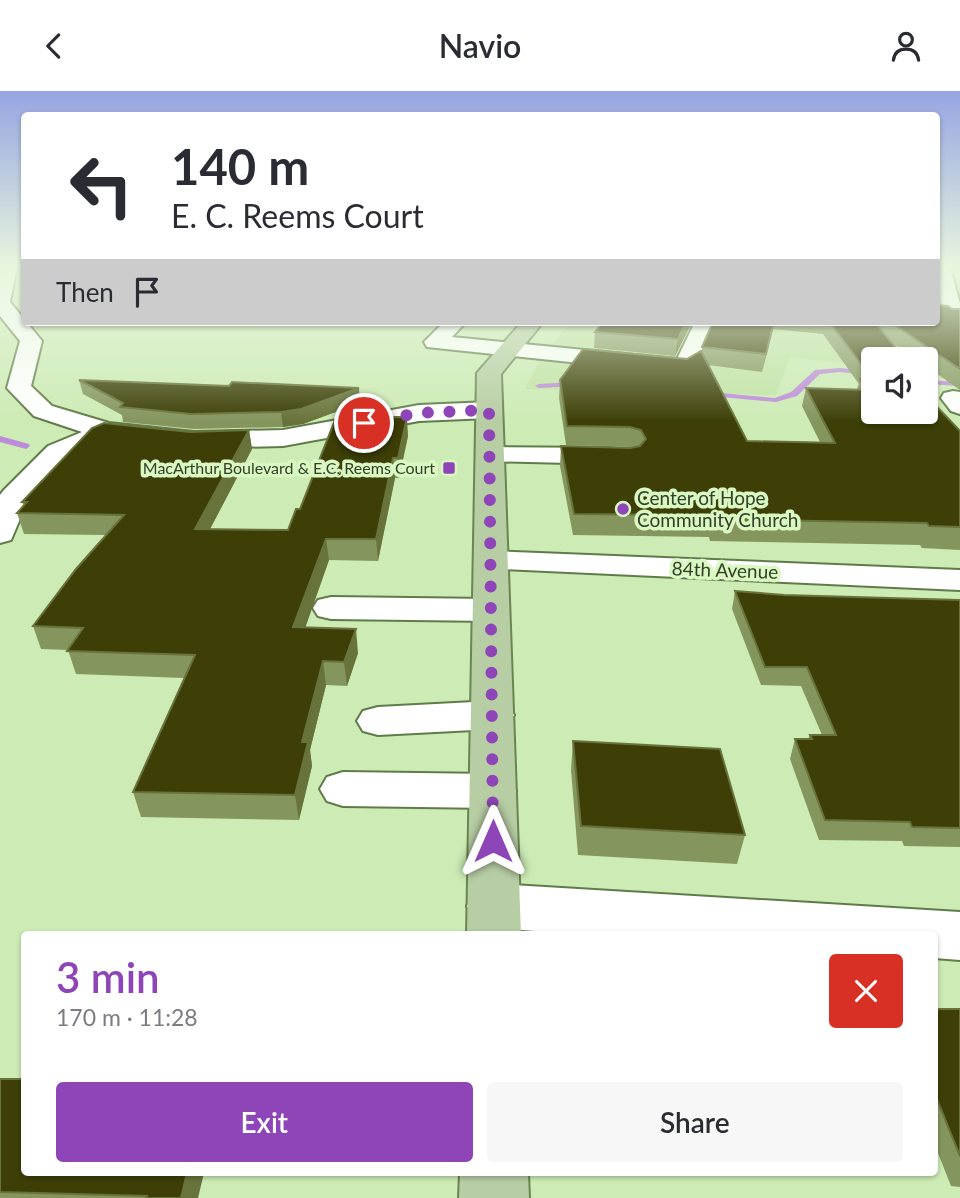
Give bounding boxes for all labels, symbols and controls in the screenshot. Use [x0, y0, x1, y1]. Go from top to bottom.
text: Navio [439, 26, 521, 65]
icon: back [35, 27, 73, 65]
icon: person [887, 27, 925, 65]
text: 140 m [171, 137, 309, 195]
icon: left [56, 140, 147, 231]
text: E. C. Reems Court [171, 196, 424, 235]
icon: arrive [128, 273, 166, 311]
text: Then [56, 276, 114, 308]
map controls [861, 347, 938, 424]
button: sound [861, 347, 938, 424]
pin [334, 393, 394, 453]
icon: arrive [345, 404, 383, 442]
place label: MacArthur Boulevard & E.C. Reems Court [143, 458, 435, 477]
marker: MacArthur Boulevard & E.C. Reems Court [441, 460, 457, 476]
place label: Center of Hope Community Church [637, 486, 798, 531]
marker: Center of Hope Community Church [615, 501, 631, 517]
street label: 84th Avenue [671, 556, 779, 583]
position arrow [456, 804, 530, 878]
text: 3 min [56, 952, 160, 1002]
button: close [829, 954, 903, 1028]
text: 170 m · 11:28 [56, 1003, 198, 1031]
button: Exit [56, 1082, 473, 1162]
button: Share [487, 1082, 903, 1162]

